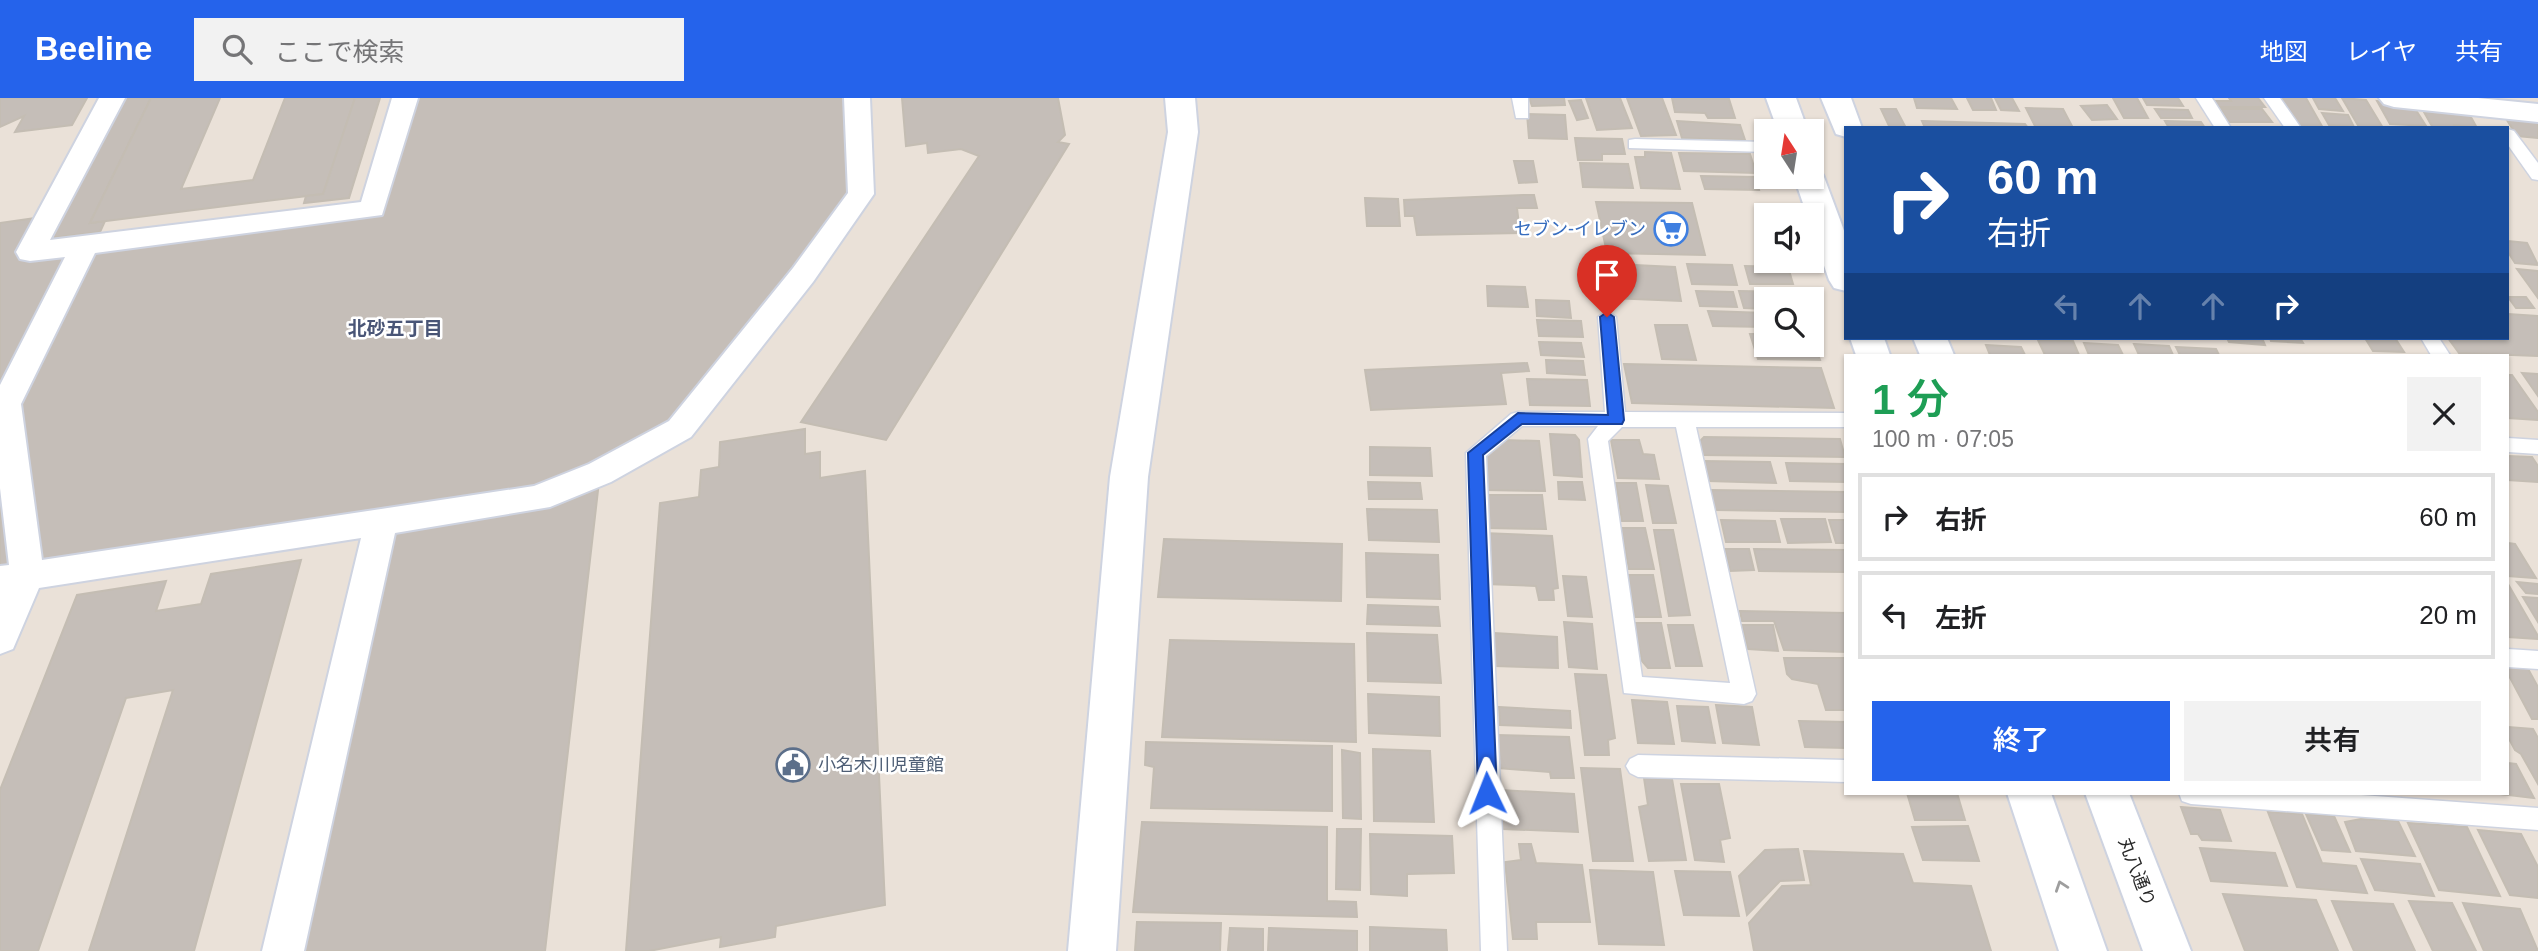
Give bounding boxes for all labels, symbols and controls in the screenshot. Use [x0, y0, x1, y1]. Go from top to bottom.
search box [194, 18, 684, 81]
text: Beeline [35, 30, 152, 67]
icon: search [218, 30, 256, 68]
text: ここで検索 [274, 37, 404, 67]
text: 地図 [2260, 38, 2308, 65]
text: レイヤ [2346, 38, 2417, 65]
text: 共有 [2455, 38, 2503, 65]
north arrow [1754, 119, 1824, 189]
map controls [1754, 119, 1824, 357]
text: 60 m [1987, 150, 2099, 204]
icon: right [1872, 154, 1963, 245]
button: sound [1754, 203, 1824, 273]
supermarket icon: セブン-イレブン [1652, 210, 1690, 248]
text: 右折 [1987, 215, 2051, 251]
place label: セブン-イレブン [1514, 219, 1646, 239]
pin [1577, 245, 1637, 317]
icon: arrive [1588, 256, 1626, 294]
button: search [1754, 287, 1824, 357]
icon: left [2048, 287, 2086, 325]
icon: ahead [2121, 287, 2159, 325]
icon: ahead [2194, 287, 2232, 325]
icon: right [2267, 287, 2305, 325]
district label: 北砂五丁目 [347, 318, 443, 339]
text: 1 分 [1872, 376, 1949, 423]
button: close [2407, 377, 2481, 451]
text: 100 m · 07:05 [1872, 426, 2014, 452]
icon: right [1876, 498, 1914, 536]
text: 60 m [2419, 502, 2477, 532]
text: 右折 [1935, 505, 1987, 535]
icon: left [1876, 596, 1914, 634]
text: 20 m [2419, 600, 2477, 630]
text: 左折 [1935, 603, 1987, 633]
button: 終了 [1872, 701, 2170, 781]
button: 共有 [2184, 701, 2481, 781]
public building icon: 小名木川児童館 [774, 746, 812, 784]
place label: 小名木川児童館 [818, 755, 944, 775]
position arrow [1450, 756, 1524, 830]
street label: 丸八通り [2115, 835, 2159, 909]
one-way arrow [2055, 881, 2069, 893]

